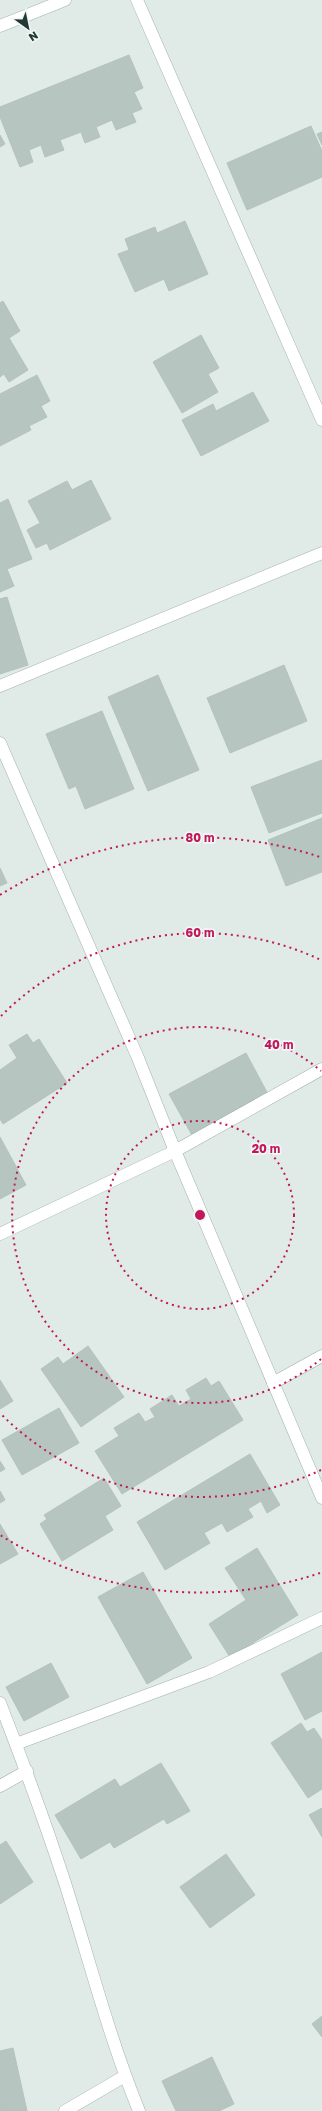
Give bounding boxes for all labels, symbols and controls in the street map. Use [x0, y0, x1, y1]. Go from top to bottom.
north arrow [8, 8, 48, 48]
text: N [27, 29, 41, 45]
text: 80 m [186, 830, 214, 845]
text: 60 m [186, 925, 214, 940]
text: 40 m [265, 1037, 293, 1052]
text: 20 m [252, 1141, 280, 1156]
centre of rings [193, 1208, 207, 1222]

